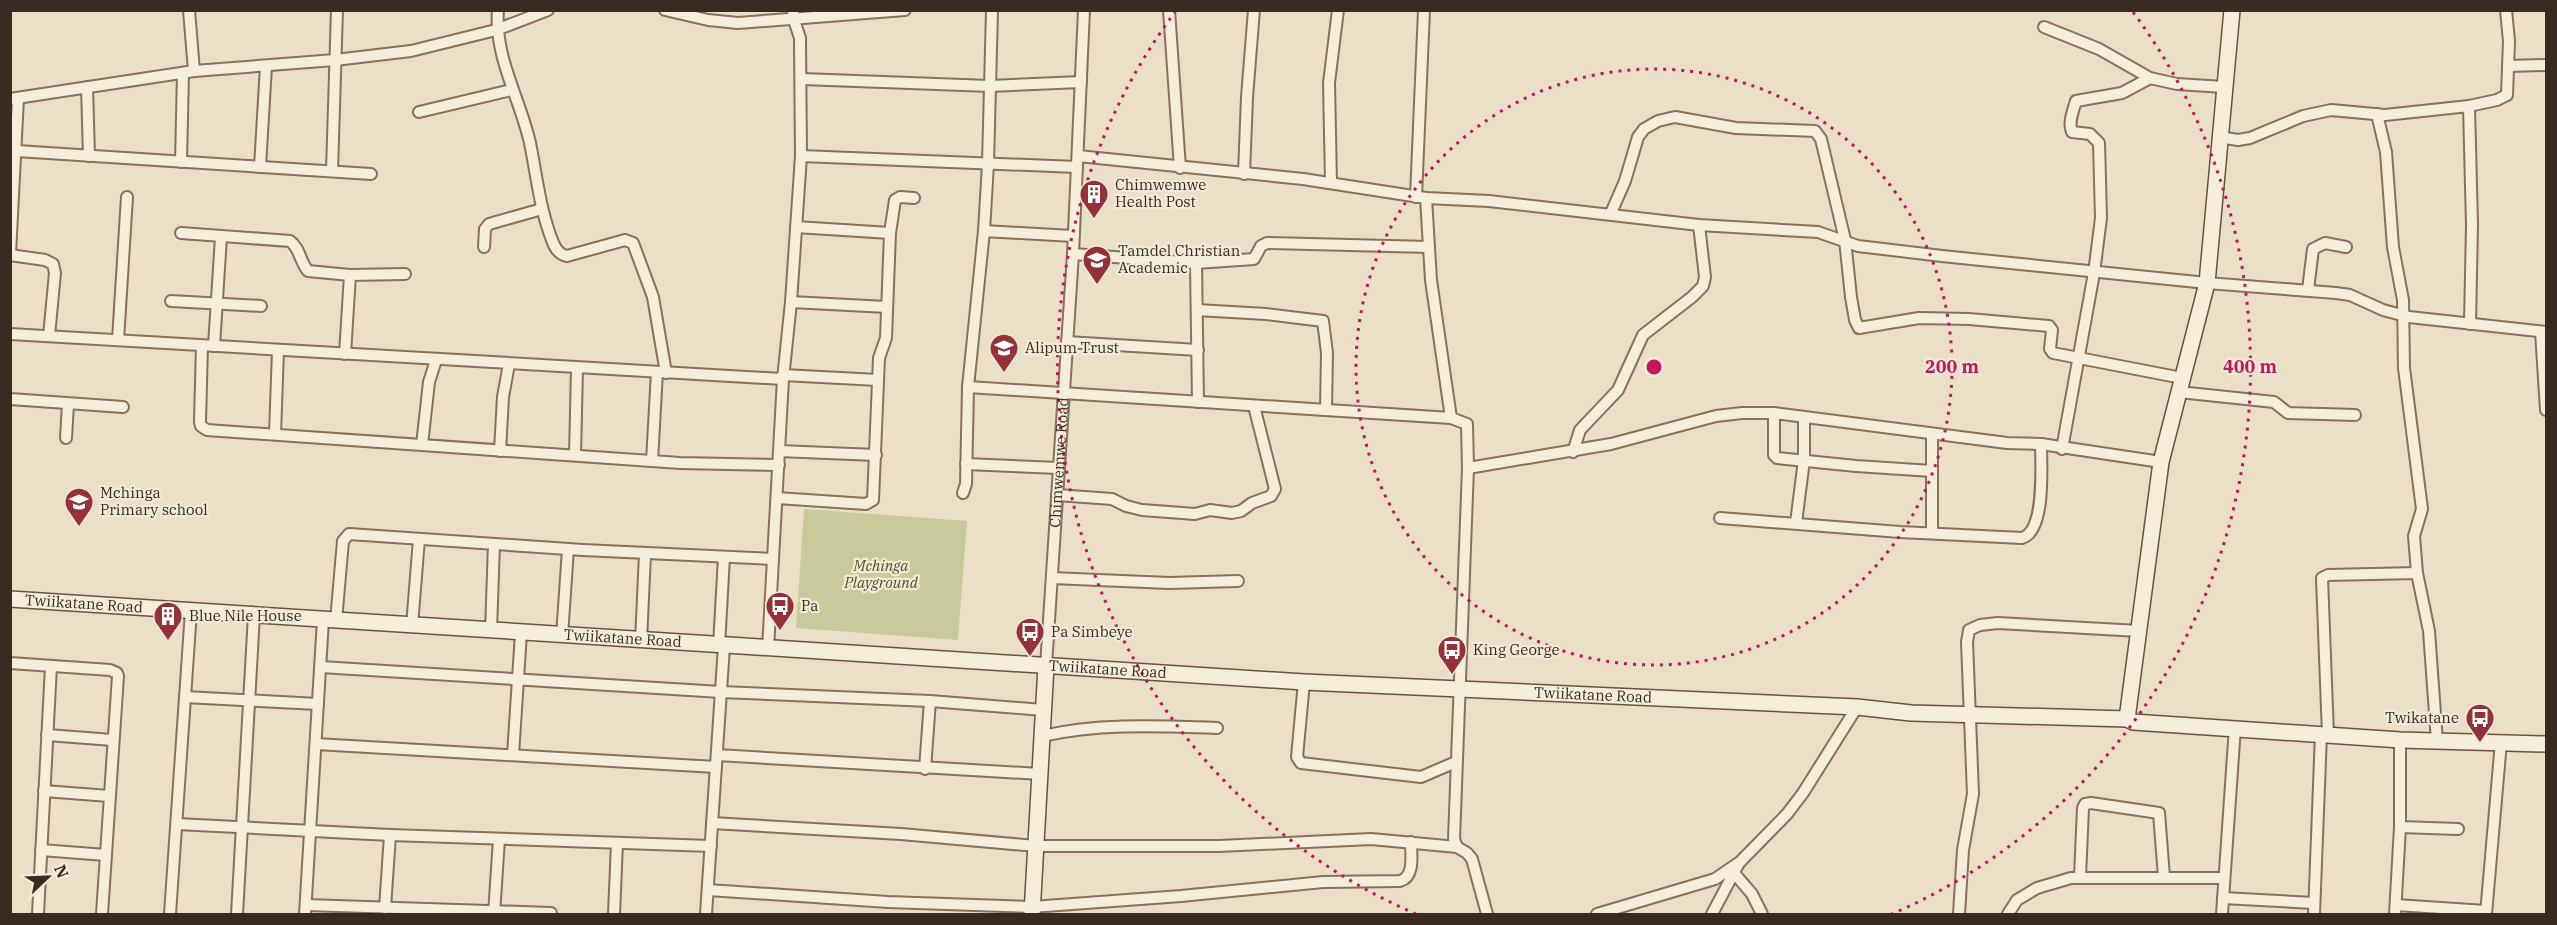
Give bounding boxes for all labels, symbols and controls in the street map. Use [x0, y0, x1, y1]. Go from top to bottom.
place label: Chimwemwe Health Post [1115, 175, 1206, 211]
building icon: Chimwemwe Health Post [1078, 178, 1110, 220]
place label: Tamdel Christian Academic [1118, 241, 1241, 277]
school or university icon: Tamdel Christian Academic [1081, 244, 1113, 286]
school or university icon: Alipum Trust [988, 332, 1020, 374]
place label: Alipum Trust [1025, 338, 1119, 357]
text: 200 m [1925, 355, 1980, 378]
text: 400 m [2223, 355, 2278, 378]
centre of rings [1644, 357, 1664, 377]
street label: Chimwemwe Road [1045, 397, 1073, 528]
place label: Mchinga Primary school [100, 483, 208, 519]
school or university icon: Mchinga Primary school [63, 486, 95, 528]
park label: Mchinga Playground [843, 556, 919, 592]
street label: Twiikatane Road [24, 590, 143, 617]
bus stop icon: Pa [764, 590, 796, 632]
place label: Pa [801, 596, 818, 615]
building icon: Blue Nile House [152, 600, 184, 642]
place label: Blue Nile House [189, 606, 302, 625]
bus stop icon: Pa Simbeye [1014, 616, 1046, 658]
place label: Pa Simbeye [1051, 622, 1133, 641]
street label: Twiikatane Road [563, 625, 682, 651]
bus stop icon: King George [1436, 634, 1468, 676]
place label: King George [1473, 640, 1560, 659]
street label: Twiikatane Road [1048, 656, 1167, 682]
street label: Twiikatane Road [1534, 682, 1653, 707]
bus stop icon: Twikatane [2464, 702, 2496, 744]
place label: Twikatane [2385, 708, 2459, 727]
north arrow [18, 847, 78, 907]
text: N [50, 861, 73, 881]

